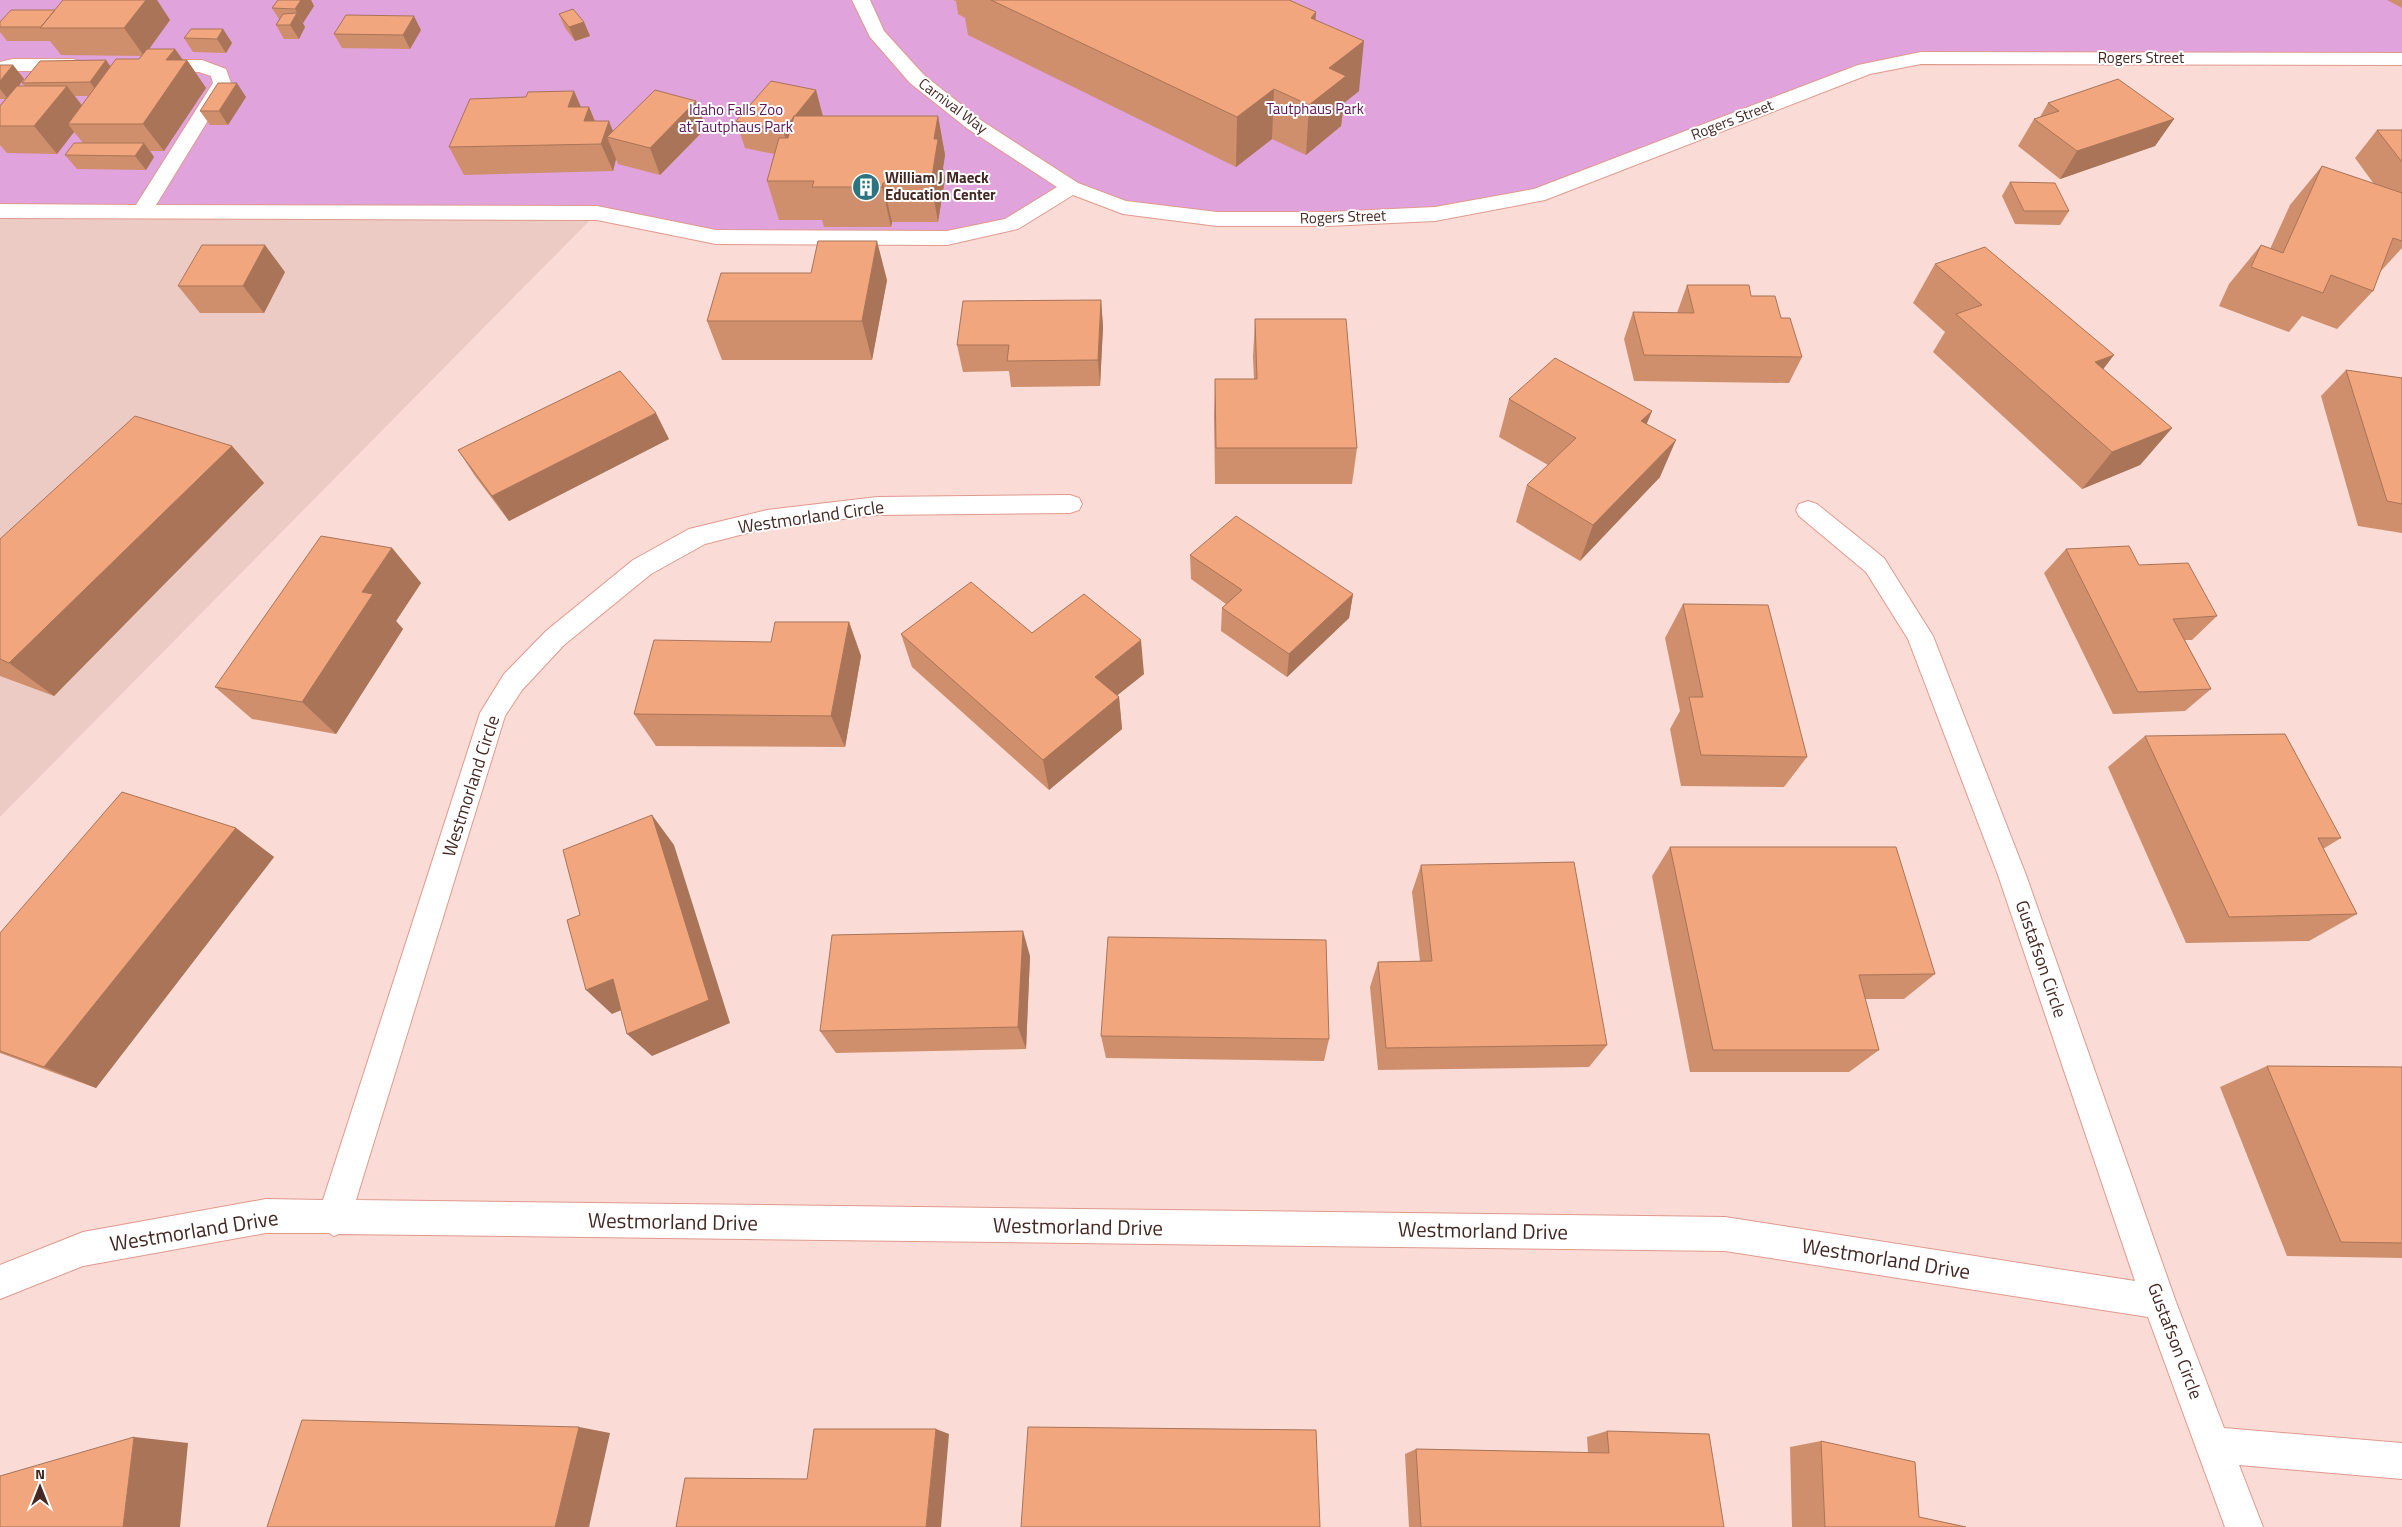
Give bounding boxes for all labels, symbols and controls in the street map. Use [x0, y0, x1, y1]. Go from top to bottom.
street label: Rogers Street [2098, 46, 2185, 69]
street label: Carnival Way [914, 72, 993, 139]
street label: Rogers Street [1687, 93, 1777, 146]
park label: Tautphaus Park [1266, 97, 1364, 120]
park label: Idaho Falls Zoo at Tautphaus Park [679, 98, 793, 138]
place label: William J Maeck Education Center [885, 166, 996, 206]
building icon: William J Maeck Education Center [851, 172, 881, 202]
street label: Rogers Street [1299, 203, 1387, 230]
street label: Westmorland Circle [736, 493, 886, 540]
street label: Westmorland Circle [435, 712, 506, 860]
street label: Gustafson Circle [2009, 896, 2074, 1021]
street label: Westmorland Drive [107, 1201, 280, 1259]
street label: Westmorland Drive [588, 1204, 758, 1238]
street label: Westmorland Drive [993, 1209, 1163, 1243]
street label: Westmorland Drive [1398, 1213, 1568, 1247]
street label: Westmorland Drive [1800, 1229, 1973, 1287]
street label: Gustafson Circle [2141, 1279, 2210, 1403]
north arrow [15, 1462, 65, 1512]
text: N [35, 1463, 45, 1484]

